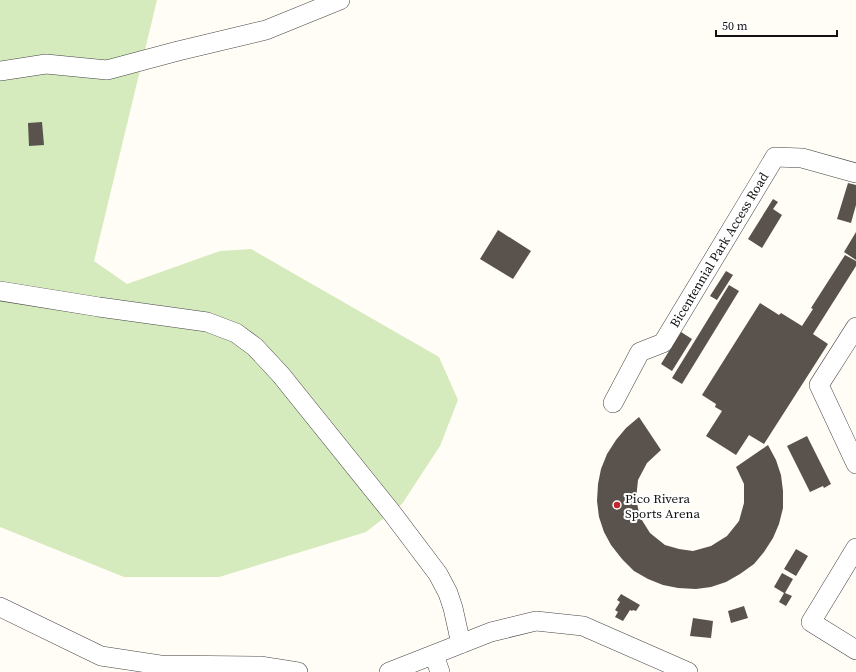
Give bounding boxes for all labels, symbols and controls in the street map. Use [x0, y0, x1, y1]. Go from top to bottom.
scale bar [716, 12, 837, 38]
text: 50 m [722, 18, 748, 34]
street label: Bicentennial Park Access Road [666, 169, 772, 331]
place label: Pico Rivera Sports Arena [625, 490, 700, 522]
marker: Pico Rivera Sports Arena [612, 500, 622, 510]

